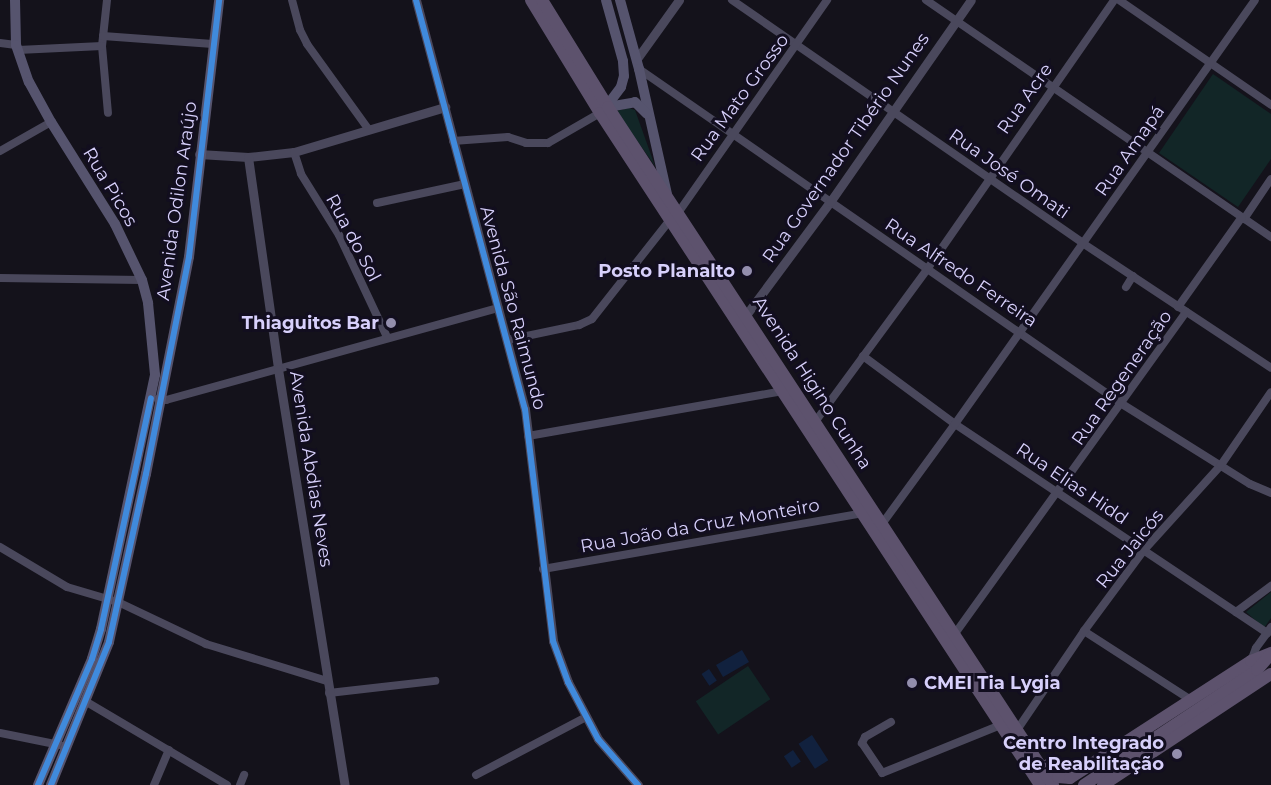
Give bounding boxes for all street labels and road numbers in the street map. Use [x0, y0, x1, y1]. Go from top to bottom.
street label: Rua Governador Tibério Nunes [758, 29, 934, 267]
street label: Rua Mato Grosso [687, 30, 793, 166]
street label: Rua Acre [993, 60, 1057, 138]
street label: Avenida Odilon Araújo [152, 100, 202, 302]
street label: Rua Amapá [1091, 101, 1169, 201]
street label: Rua José Omati [945, 124, 1073, 224]
street label: Rua Picos [78, 144, 142, 230]
street label: Rua do Sol [321, 191, 385, 285]
street label: Avenida São Raimundo [475, 204, 551, 412]
street label: Rua Alfredo Ferreira [881, 214, 1041, 332]
street label: Avenida Higino Cunha [748, 293, 876, 473]
street label: Rua Regeneração [1067, 306, 1177, 450]
street label: Avenida Abdias Neves [285, 369, 337, 569]
street label: Rua Elias Hidd [1012, 439, 1132, 529]
street label: Rua João da Cruz Monteiro [579, 494, 821, 558]
street label: Rua Jaicós [1092, 505, 1168, 593]

